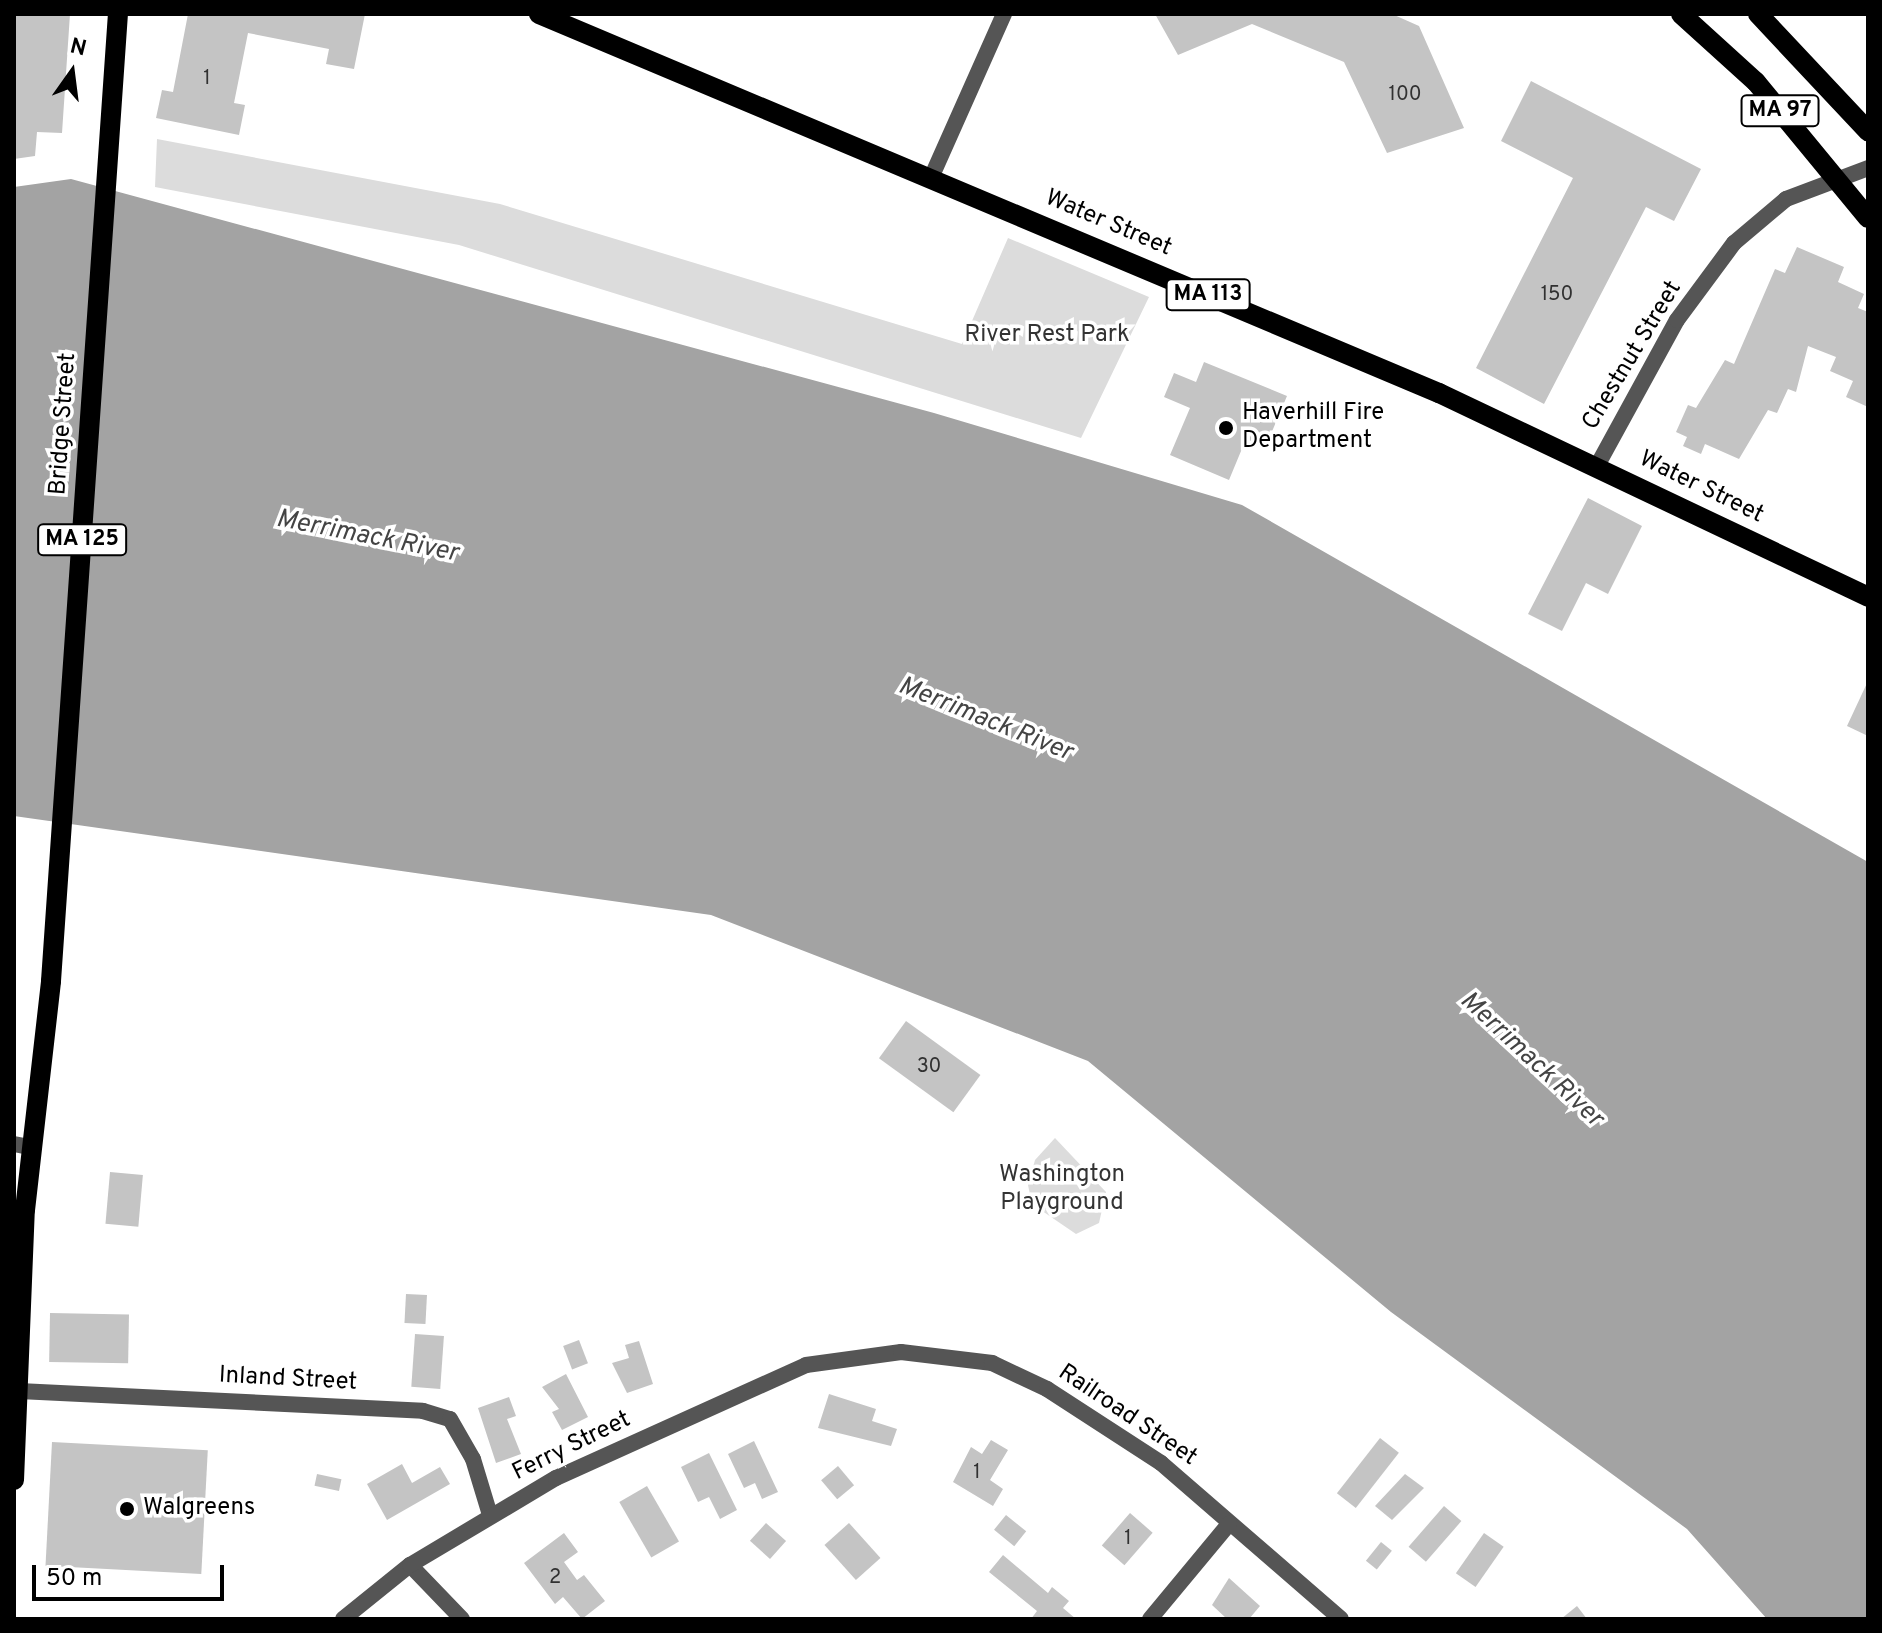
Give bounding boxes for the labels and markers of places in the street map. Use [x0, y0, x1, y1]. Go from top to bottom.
place label: Haverhill Fire Department [1242, 400, 1384, 456]
marker: Haverhill Fire Department [1217, 419, 1235, 437]
place label: Walgreens [143, 1495, 255, 1523]
marker: Walgreens [118, 1500, 136, 1518]

